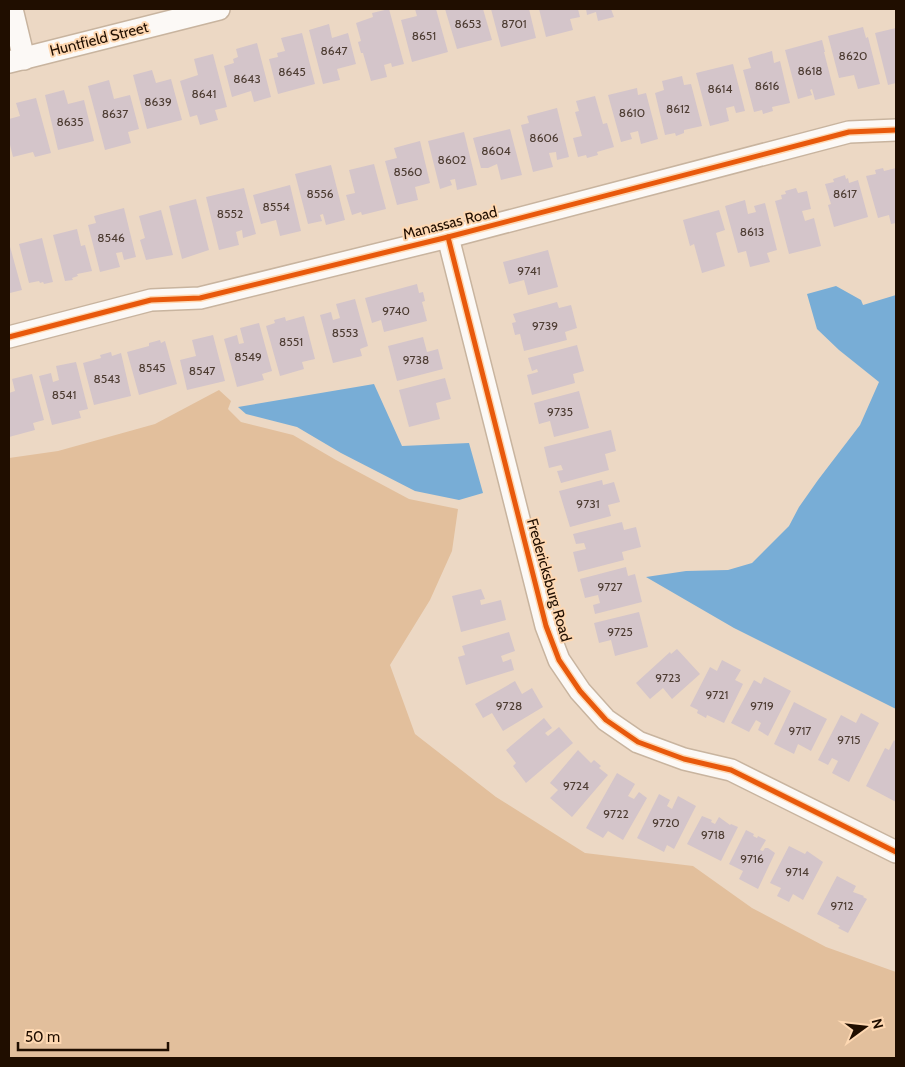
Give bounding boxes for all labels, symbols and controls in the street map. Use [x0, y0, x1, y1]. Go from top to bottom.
house number: 8653 [454, 16, 482, 31]
house number: 8701 [501, 16, 527, 31]
street label: Huntfield Street [48, 18, 150, 60]
house number: 8651 [412, 28, 436, 43]
house number: 8647 [320, 43, 348, 58]
house number: 8620 [839, 48, 867, 63]
house number: 8618 [797, 63, 823, 78]
house number: 8645 [278, 64, 306, 79]
house number: 8643 [233, 71, 261, 86]
house number: 8616 [755, 78, 780, 93]
house number: 8614 [708, 81, 732, 96]
house number: 8641 [192, 86, 216, 101]
house number: 8639 [144, 94, 172, 109]
house number: 8612 [666, 101, 690, 116]
house number: 8610 [619, 105, 645, 120]
house number: 8637 [102, 106, 128, 121]
house number: 8635 [56, 114, 84, 129]
house number: 8606 [529, 130, 559, 145]
house number: 8604 [481, 143, 511, 158]
house number: 8602 [438, 152, 466, 167]
house number: 8560 [394, 164, 422, 179]
house number: 8556 [306, 186, 334, 201]
house number: 8617 [833, 186, 857, 201]
house number: 8554 [262, 199, 290, 214]
street label: Manassas Road [401, 203, 499, 243]
house number: 8552 [217, 206, 243, 221]
house number: 8613 [740, 224, 764, 239]
house number: 8546 [97, 230, 125, 245]
house number: 9741 [517, 263, 541, 278]
house number: 9740 [382, 303, 410, 318]
house number: 9739 [532, 318, 558, 333]
house number: 8553 [332, 325, 358, 340]
house number: 8551 [279, 334, 303, 349]
house number: 8549 [234, 349, 262, 364]
house number: 9738 [403, 352, 429, 367]
house number: 8545 [138, 360, 166, 375]
house number: 8547 [189, 363, 215, 378]
house number: 8543 [93, 371, 121, 386]
house number: 8541 [52, 387, 76, 402]
house number: 9735 [547, 404, 573, 419]
house number: 9731 [576, 496, 600, 511]
street label: Fredericksburg Road [523, 516, 575, 644]
house number: 9727 [597, 579, 623, 594]
house number: 9725 [607, 624, 633, 639]
house number: 9723 [655, 670, 681, 685]
house number: 9721 [705, 687, 729, 702]
house number: 9728 [496, 698, 522, 713]
house number: 9719 [750, 698, 774, 713]
house number: 9717 [789, 723, 811, 738]
house number: 9715 [837, 732, 861, 747]
house number: 9724 [563, 778, 589, 793]
house number: 9722 [603, 806, 629, 821]
house number: 9720 [652, 815, 680, 830]
house number: 9718 [701, 827, 725, 842]
house number: 9716 [740, 851, 764, 866]
house number: 9714 [785, 864, 809, 879]
house number: 9712 [830, 898, 854, 913]
north arrow [840, 1002, 890, 1052]
text: N [868, 1017, 888, 1031]
scale bar [18, 1020, 168, 1052]
text: 50 m [25, 1028, 60, 1046]

